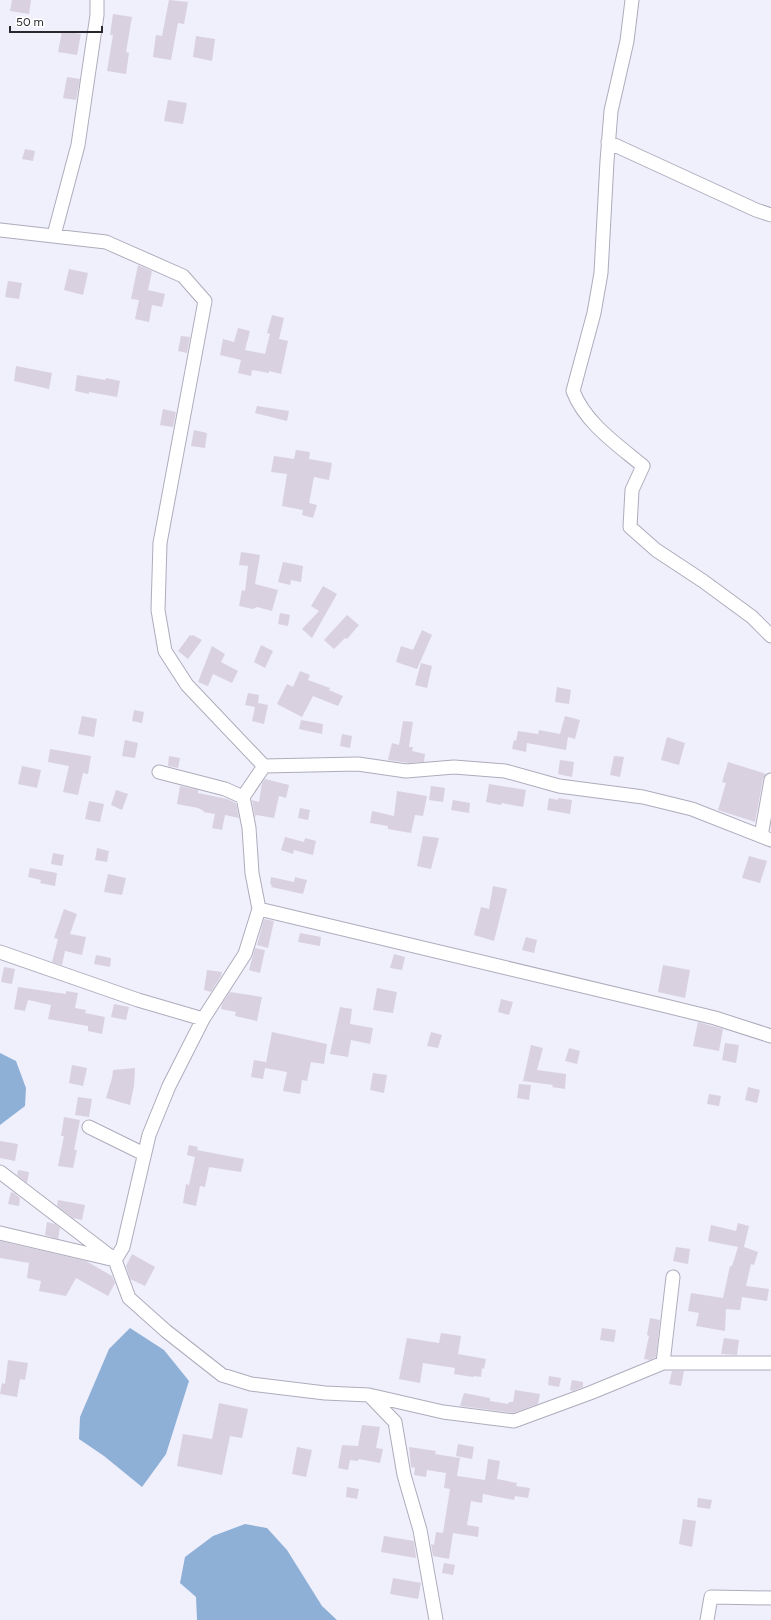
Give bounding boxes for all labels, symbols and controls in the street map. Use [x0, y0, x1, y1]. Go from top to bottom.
scale bar [10, 8, 102, 34]
text: 50 m [16, 15, 44, 29]

